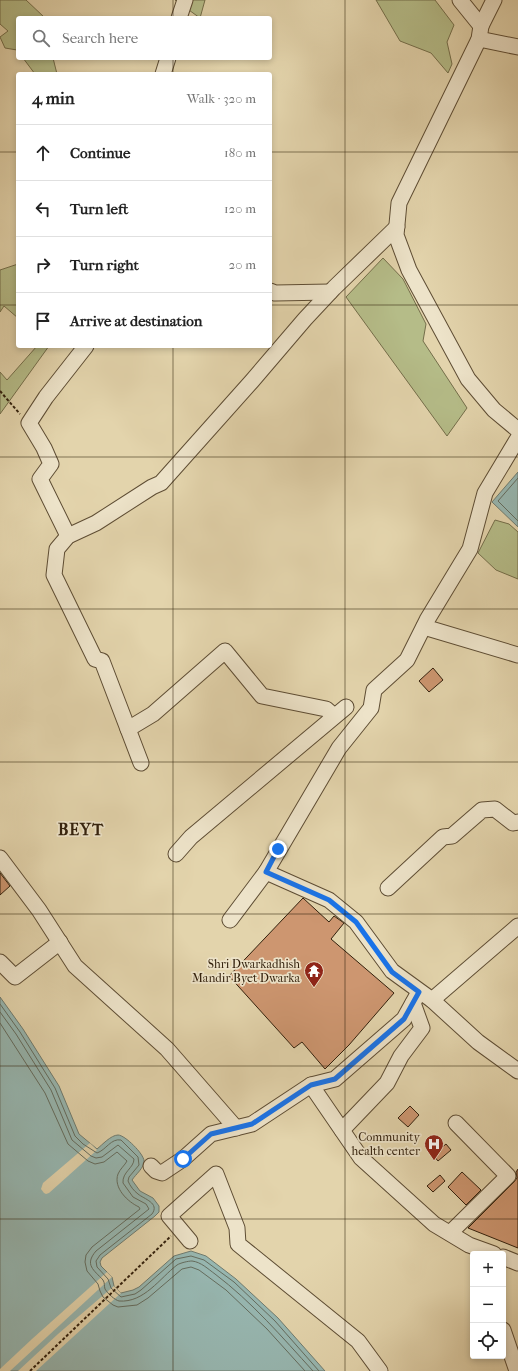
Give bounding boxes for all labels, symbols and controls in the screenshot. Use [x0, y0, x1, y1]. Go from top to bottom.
search box [16, 16, 272, 60]
icon: search [30, 27, 52, 49]
text: Search here [62, 29, 138, 47]
text: 4 min [32, 88, 75, 108]
text: Walk · 320 m [187, 91, 256, 106]
icon: ahead [32, 142, 54, 164]
text: Continue [70, 144, 130, 162]
text: 180 m [224, 145, 256, 160]
icon: left [32, 198, 54, 220]
text: Turn left [70, 200, 128, 218]
text: 120 m [224, 201, 256, 216]
icon: right [32, 254, 54, 276]
text: Turn right [70, 256, 139, 274]
text: 20 m [229, 257, 256, 272]
icon: arrive [32, 310, 54, 332]
text: Arrive at destination [70, 312, 202, 330]
district label: BEYT [58, 820, 104, 839]
route end [269, 840, 287, 858]
place label: Shri Dwarkadhish Mandir Byet Dwarka [192, 957, 300, 985]
temple icon: Shri Dwarkadhish Mandir Byet Dwarka [303, 960, 325, 988]
place label: Community health center [352, 1130, 421, 1158]
hospital icon: Community health center [423, 1133, 445, 1161]
route start [174, 1150, 192, 1168]
map controls [470, 1251, 506, 1359]
button: + [470, 1251, 506, 1287]
button: − [470, 1287, 506, 1323]
button: locate [470, 1323, 506, 1359]

